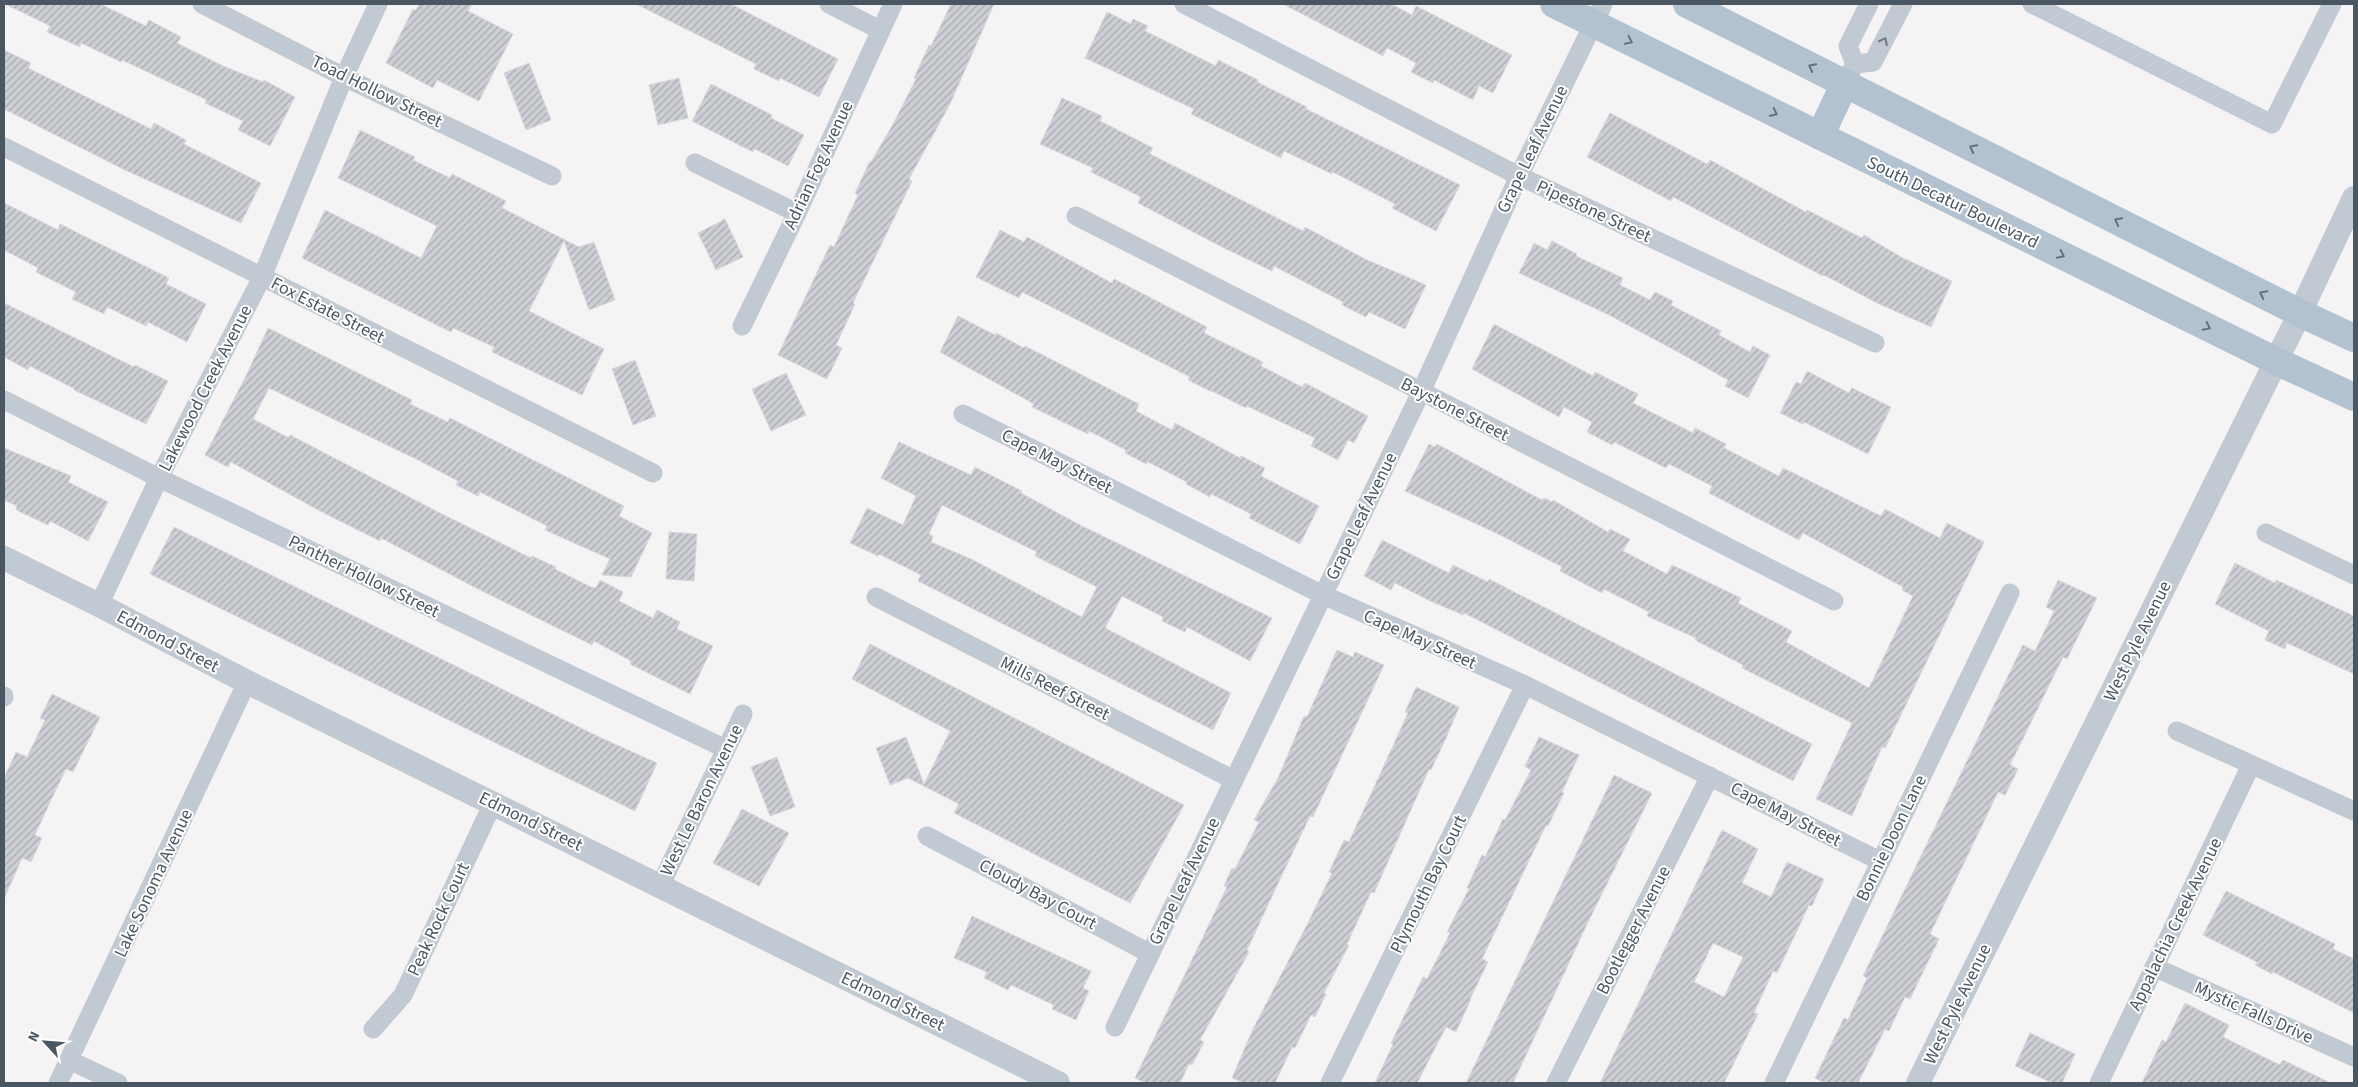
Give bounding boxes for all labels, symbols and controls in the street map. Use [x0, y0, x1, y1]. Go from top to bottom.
one-way arrow [1623, 35, 1632, 45]
one-way arrow [1878, 37, 1888, 46]
street label: Toad Hollow Street [307, 49, 446, 134]
one-way arrow [1808, 63, 1817, 73]
street label: Grape Leaf Avenue [1491, 81, 1574, 217]
street label: Adrian Fog Avenue [778, 97, 859, 234]
one-way arrow [1769, 107, 1778, 118]
one-way arrow [1969, 144, 1978, 154]
street label: South Decatur Boulevard [1863, 150, 2043, 255]
street label: Pipestone Street [1532, 174, 1655, 249]
one-way arrow [2114, 217, 2123, 227]
one-way arrow [2056, 249, 2065, 259]
street label: Fox Estate Street [267, 271, 389, 350]
one-way arrow [2259, 290, 2268, 300]
street label: Lakewood Creek Avenue [153, 301, 258, 476]
one-way arrow [2202, 321, 2211, 331]
street label: Baystone Street [1396, 371, 1513, 447]
street label: Cape May Street [997, 423, 1116, 500]
street label: Grape Leaf Avenue [1320, 448, 1403, 584]
street label: Panther Hollow Street [284, 529, 443, 624]
street label: West Pyle Avenue [2097, 577, 2177, 706]
street label: Cape May Street [1359, 603, 1480, 676]
street label: Edmond Street [112, 604, 223, 679]
street label: Mills Reef Street [996, 650, 1114, 727]
street label: West Le Baron Avenue [654, 720, 749, 880]
street label: Bonnie Doon Lane [1850, 771, 1933, 906]
street label: Cape May Street [1726, 776, 1845, 853]
street label: Edmond Street [475, 786, 587, 857]
street label: Lake Sonoma Avenue [108, 805, 199, 961]
street label: Plymouth Bay Court [1384, 811, 1473, 958]
street label: Grape Leaf Avenue [1143, 813, 1226, 949]
street label: Appalachia Creek Avenue [2123, 834, 2228, 1015]
street label: Cloudy Bay Court [974, 853, 1101, 936]
street label: Peak Rock Court [401, 858, 476, 980]
street label: Bootlegger Avenue [1590, 862, 1677, 999]
street label: West Pyle Avenue [1917, 940, 1997, 1069]
street label: Edmond Street [837, 966, 949, 1037]
street label: Mystic Falls Drive [2190, 975, 2317, 1050]
north arrow [20, 1017, 70, 1067]
text: N [23, 1028, 45, 1045]

